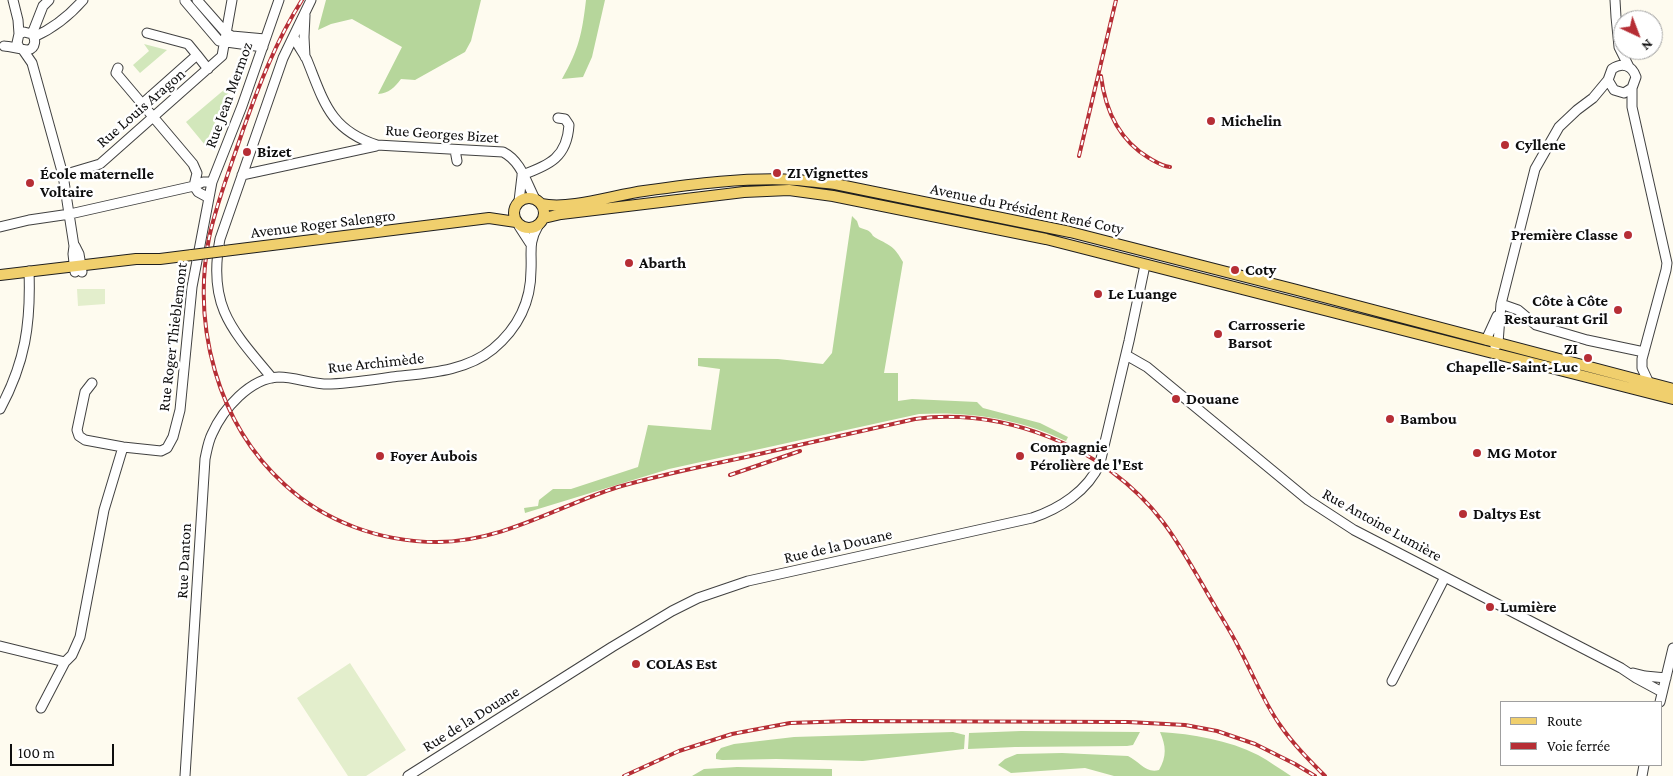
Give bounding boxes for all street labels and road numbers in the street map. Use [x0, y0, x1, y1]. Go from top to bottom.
street label: Rue Jean Mermoz [201, 39, 257, 151]
street label: Rue Louis Aragon [93, 64, 189, 152]
street label: Rue Georges Bizet [385, 120, 499, 148]
street label: Avenue du Président René Coty [928, 179, 1126, 239]
street label: Avenue Roger Salengro [249, 206, 397, 242]
street label: Rue Roger Thieblemont [154, 262, 192, 412]
street label: Rue Archimède [327, 348, 425, 378]
street label: Rue Antoine Lumière [1319, 484, 1445, 566]
street label: Rue Danton [172, 523, 196, 599]
street label: Rue de la Douane [782, 524, 894, 568]
street label: Rue de la Douane [419, 682, 523, 756]

